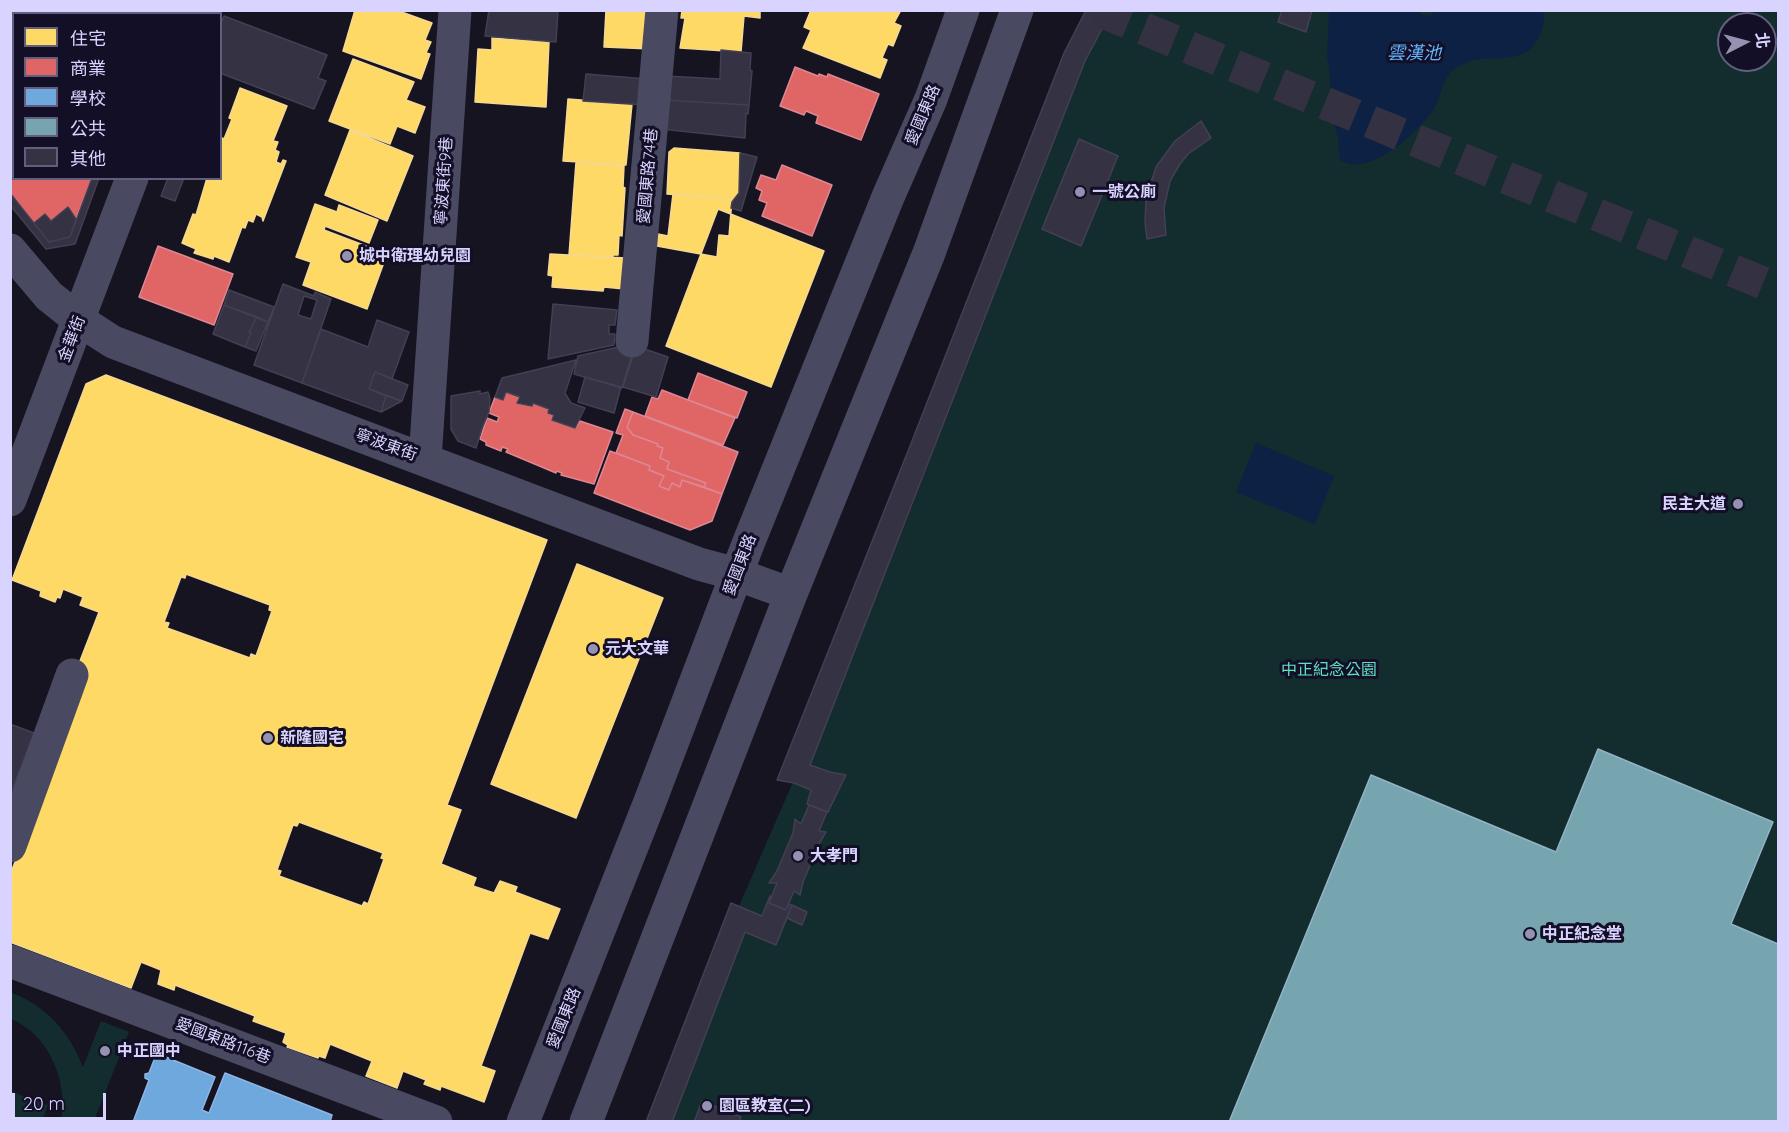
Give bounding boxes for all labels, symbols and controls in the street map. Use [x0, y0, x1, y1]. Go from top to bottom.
legend [12, 12, 222, 180]
north arrow [1717, 12, 1777, 72]
text: 住宅 [70, 27, 106, 50]
text: 北 [1752, 31, 1774, 49]
water label: 雲漢池 [1387, 43, 1441, 65]
text: 商業 [70, 57, 106, 80]
street label: 愛國東路 [902, 82, 944, 148]
text: 學校 [70, 87, 106, 110]
text: 公共 [70, 117, 106, 140]
street label: 愛國東路74巷 [634, 127, 662, 225]
street label: 寧波東街9巷 [431, 136, 457, 226]
text: 其他 [70, 147, 106, 170]
place label: 一號公廁 [1092, 182, 1156, 202]
marker: 一號公廁 [1073, 185, 1087, 199]
place label: 城中衛理幼兒園 [359, 246, 471, 266]
marker: 城中衛理幼兒園 [340, 249, 354, 263]
street label: 金華街 [54, 313, 90, 365]
street label: 寧波東街 [353, 425, 419, 465]
place label: 民主大道 [1662, 494, 1726, 514]
marker: 民主大道 [1731, 497, 1745, 511]
street label: 愛國東路 [720, 532, 760, 598]
place label: 元大文華 [605, 639, 669, 659]
marker: 元大文華 [586, 642, 600, 656]
park label: 中正紀念公園 [1281, 660, 1377, 680]
place label: 新隆國宅 [280, 728, 344, 748]
marker: 新隆國宅 [261, 731, 275, 745]
place label: 大孝門 [810, 846, 858, 866]
marker: 大孝門 [791, 849, 805, 863]
place label: 中正紀念堂 [1542, 924, 1622, 944]
marker: 中正紀念堂 [1523, 927, 1537, 941]
street label: 愛國東路 [543, 985, 585, 1051]
street label: 愛國東路116巷 [173, 1014, 273, 1068]
place label: 中正國中 [117, 1041, 181, 1061]
marker: 中正國中 [98, 1044, 112, 1058]
scale bar [15, 1081, 110, 1119]
text: 20 m [23, 1092, 65, 1115]
place label: 園區教室(二) [719, 1096, 810, 1116]
marker: 園區教室(二) [700, 1099, 714, 1113]

